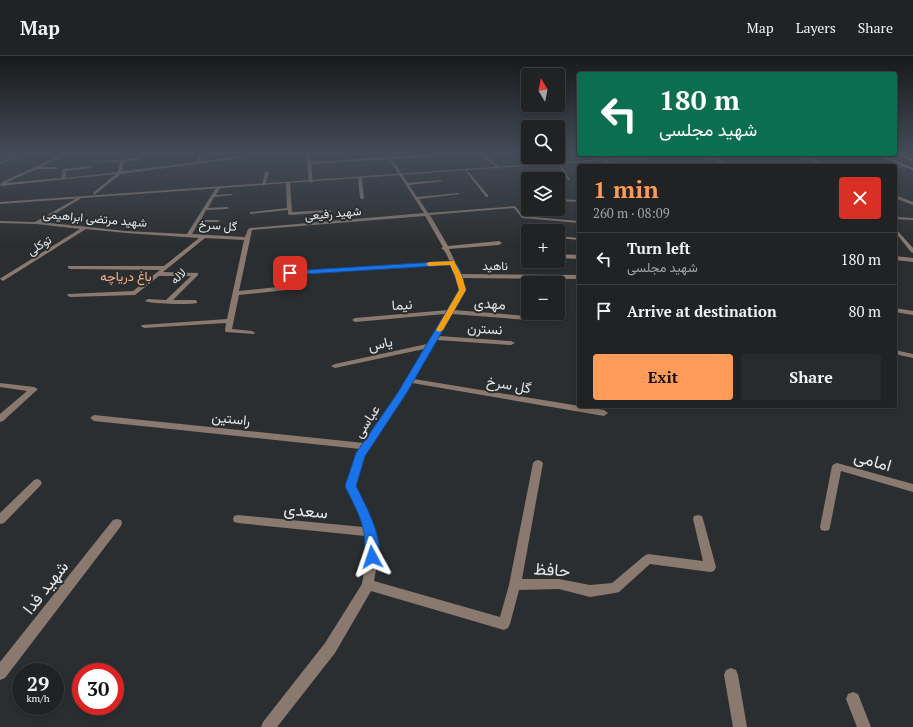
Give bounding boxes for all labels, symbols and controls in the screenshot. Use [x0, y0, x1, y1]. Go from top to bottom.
text: Map [20, 15, 60, 40]
text: Map [747, 18, 774, 37]
text: Layers [796, 18, 836, 37]
text: Share [858, 18, 893, 37]
north arrow [521, 68, 565, 112]
map controls [521, 68, 565, 320]
text: 180 m [659, 81, 740, 118]
icon: left [593, 88, 645, 140]
text: شهید مجلسی [659, 117, 757, 141]
button: search [521, 120, 565, 164]
button: layers [521, 172, 565, 216]
text: 1 min [593, 173, 659, 205]
button: close [839, 177, 881, 219]
street label: شهید رفیعی [304, 203, 362, 224]
text: 260 m · 08:09 [593, 204, 670, 222]
street label: شهید مرتضی ابراهیمی [42, 206, 148, 231]
street label: گل سرخ [198, 216, 238, 236]
button: + [521, 224, 565, 268]
street label: توکلی [24, 232, 55, 259]
text: Turn left [627, 238, 691, 258]
icon: left [593, 248, 615, 270]
text: 180 m [840, 249, 881, 269]
pin [273, 256, 307, 290]
street label: ناهید [482, 258, 508, 273]
text: شهید مجلسی [627, 258, 698, 276]
icon: arrive [279, 262, 301, 284]
street label: لاله [167, 265, 189, 287]
district label: باغ دریاچه [100, 267, 152, 286]
button: − [521, 276, 565, 320]
street label: مهدی [473, 292, 507, 314]
street label: نیما [391, 294, 413, 314]
icon: arrive [593, 300, 615, 322]
text: Arrive at destination [627, 301, 777, 321]
text: 80 m [848, 301, 881, 321]
street label: نسترن [467, 318, 503, 338]
street label: یاس [366, 331, 394, 355]
button: Exit [593, 354, 733, 400]
button: Share [741, 354, 881, 400]
street label: گل سرخ [485, 371, 533, 399]
street label: عباسی [348, 401, 384, 441]
street label: راستین [211, 407, 251, 429]
street label: امامی [852, 444, 894, 476]
street label: سعدی [283, 496, 329, 524]
position arrow [351, 536, 393, 578]
street label: شهید فدا [17, 556, 73, 618]
street label: حافظ [533, 556, 571, 582]
speed limit sign: 30 [72, 663, 124, 715]
text: 29 [27, 670, 49, 697]
text: km/h [26, 692, 50, 705]

